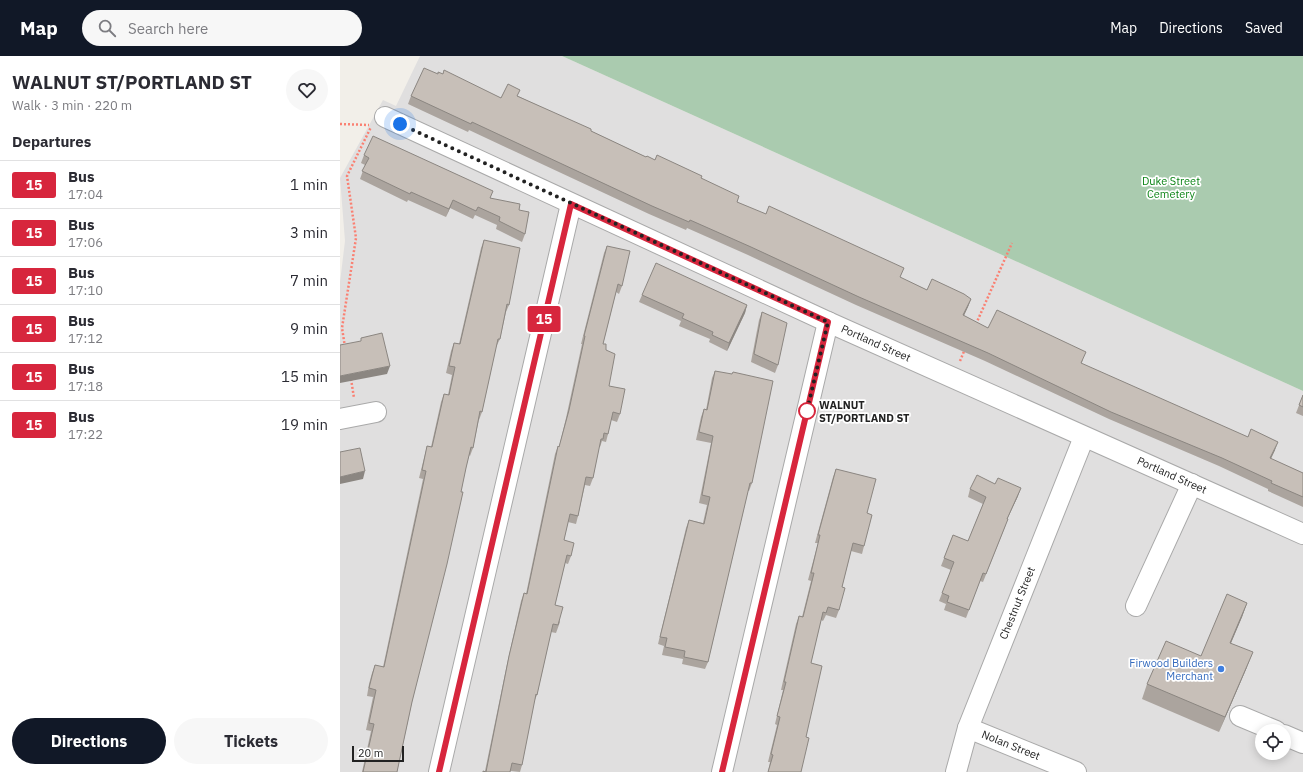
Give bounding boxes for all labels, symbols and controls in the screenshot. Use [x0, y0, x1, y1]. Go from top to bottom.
search box [82, 10, 362, 46]
text: Map [20, 16, 58, 40]
icon: search [96, 17, 118, 39]
text: Search here [128, 19, 208, 38]
text: Map [1110, 19, 1137, 37]
text: Directions [1159, 19, 1223, 37]
text: Saved [1245, 19, 1283, 37]
button: heart [286, 69, 328, 111]
text: WALNUT ST/PORTLAND ST [12, 70, 252, 94]
text: Walk · 3 min · 220 m [12, 97, 132, 114]
your location [390, 114, 410, 134]
text: Departures [12, 132, 91, 151]
text: Bus [68, 167, 95, 186]
park label: Duke Street Cemetery [1142, 174, 1200, 201]
text: 1 min [290, 175, 328, 194]
text: 15 [26, 176, 42, 194]
text: 17:04 [68, 186, 103, 203]
text: Bus [68, 215, 95, 234]
text: 3 min [290, 223, 328, 242]
text: 15 [26, 224, 42, 242]
text: 17:06 [68, 234, 103, 251]
text: Bus [68, 263, 95, 282]
text: 7 min [290, 271, 328, 290]
text: 15 [26, 272, 42, 290]
text: 17:10 [68, 282, 103, 299]
line badge: 15 [526, 306, 562, 332]
text: 15 [536, 310, 552, 328]
text: Bus [68, 311, 95, 330]
text: 9 min [290, 319, 328, 338]
text: 15 [26, 320, 42, 338]
street label: Portland Street [839, 321, 913, 365]
text: 17:12 [68, 330, 103, 347]
text: Bus [68, 359, 95, 378]
text: 15 min [281, 367, 328, 386]
text: 15 [26, 368, 42, 386]
text: 17:18 [68, 378, 103, 395]
place label: WALNUT ST/PORTLAND ST [819, 398, 910, 425]
marker: WALNUT ST/PORTLAND ST [798, 402, 816, 420]
text: Bus [68, 407, 95, 426]
text: 19 min [281, 415, 328, 434]
text: 15 [26, 416, 42, 434]
text: 17:22 [68, 426, 103, 443]
street label: Portland Street [1135, 453, 1209, 497]
street label: Chestnut Street [996, 564, 1038, 641]
place label: Firwood Builders Merchant [1129, 656, 1213, 683]
marker: Firwood Builders Merchant [1216, 664, 1226, 674]
button: Directions [12, 718, 166, 764]
button: Tickets [174, 718, 328, 764]
map controls [1255, 724, 1291, 760]
button: locate [1255, 724, 1291, 760]
street label: Nolan Street [980, 727, 1042, 763]
scale bar [352, 744, 404, 763]
text: 20 m [358, 746, 383, 760]

